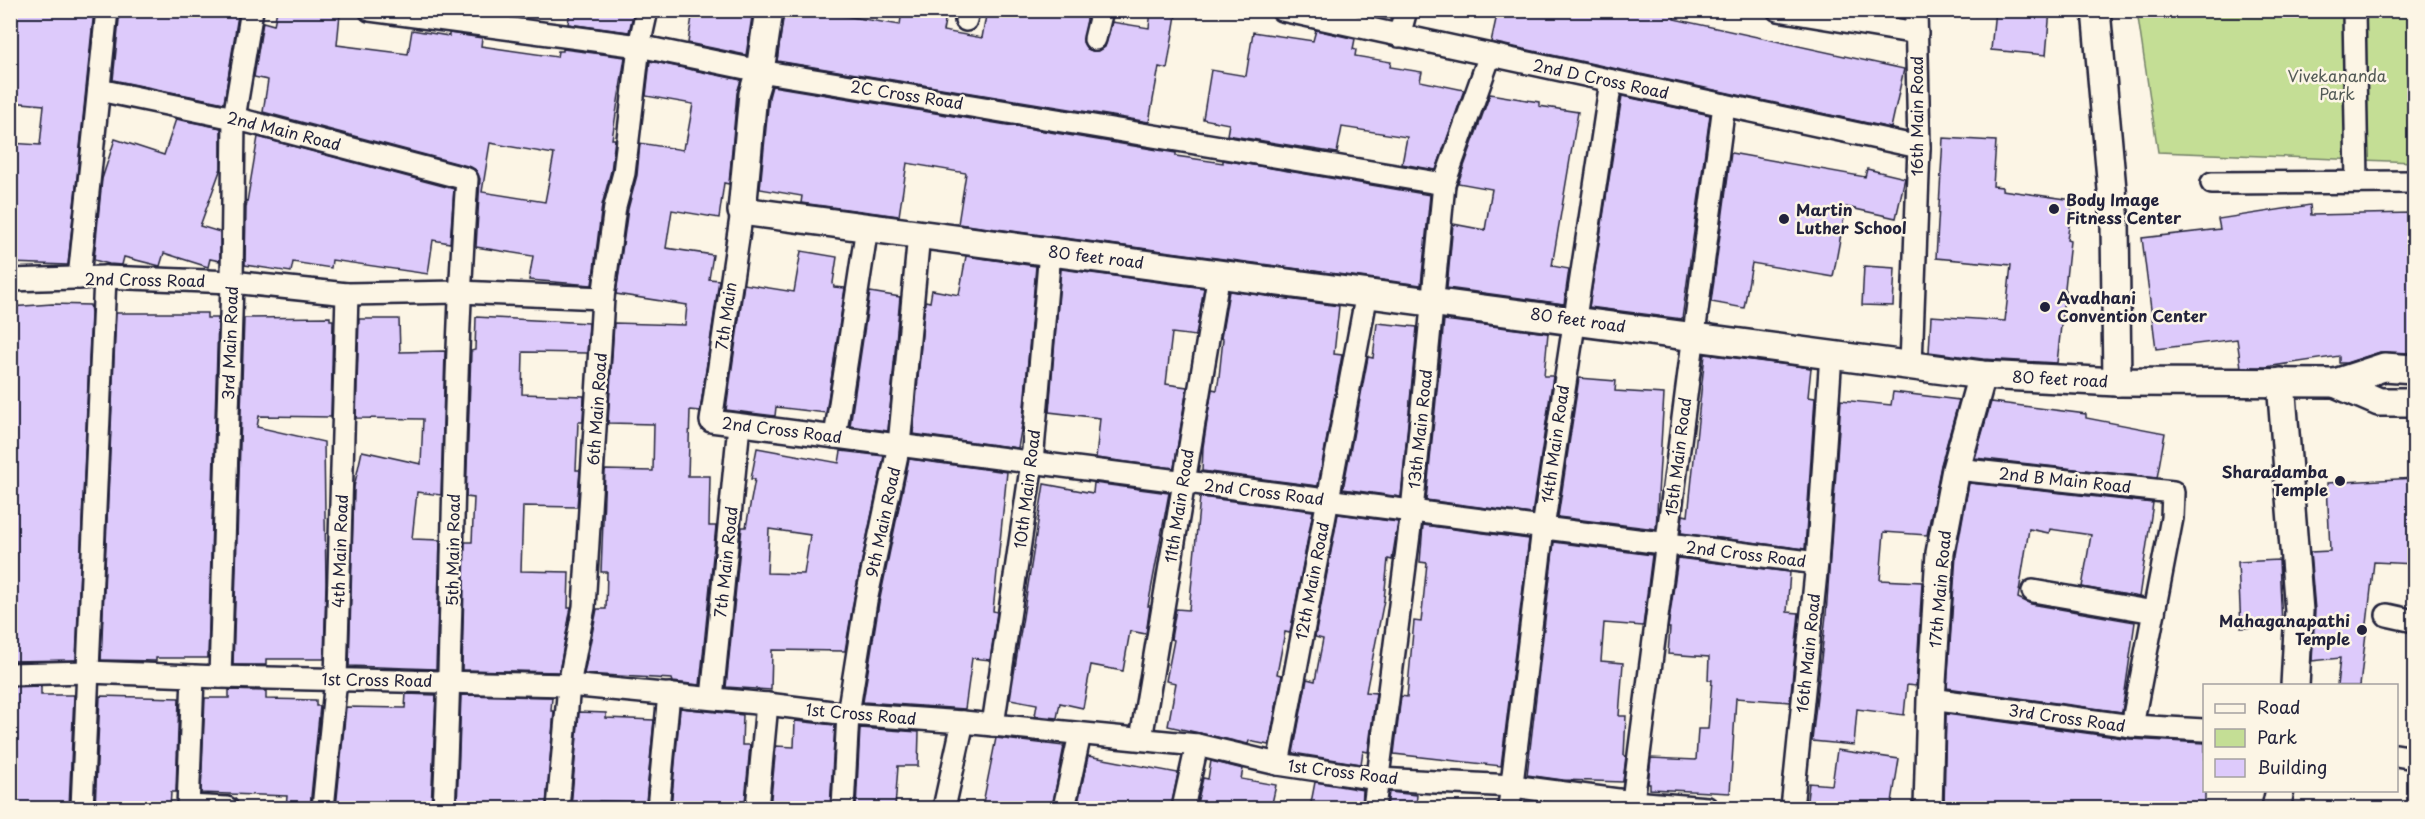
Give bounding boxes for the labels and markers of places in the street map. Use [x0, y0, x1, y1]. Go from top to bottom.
place label: Body Image Fitness Center [2066, 187, 2182, 229]
place label: Martin Luther School [1796, 197, 1907, 239]
marker: Body Image Fitness Center [2047, 202, 2061, 216]
marker: Martin Luther School [1777, 212, 1791, 226]
place label: Avadhani Convention Center [2057, 285, 2208, 327]
marker: Avadhani Convention Center [2038, 300, 2052, 314]
place label: Sharadamba Temple [2222, 459, 2328, 501]
marker: Sharadamba Temple [2333, 474, 2347, 488]
place label: Mahaganapathi Temple [2219, 608, 2350, 650]
marker: Mahaganapathi Temple [2355, 623, 2369, 637]

